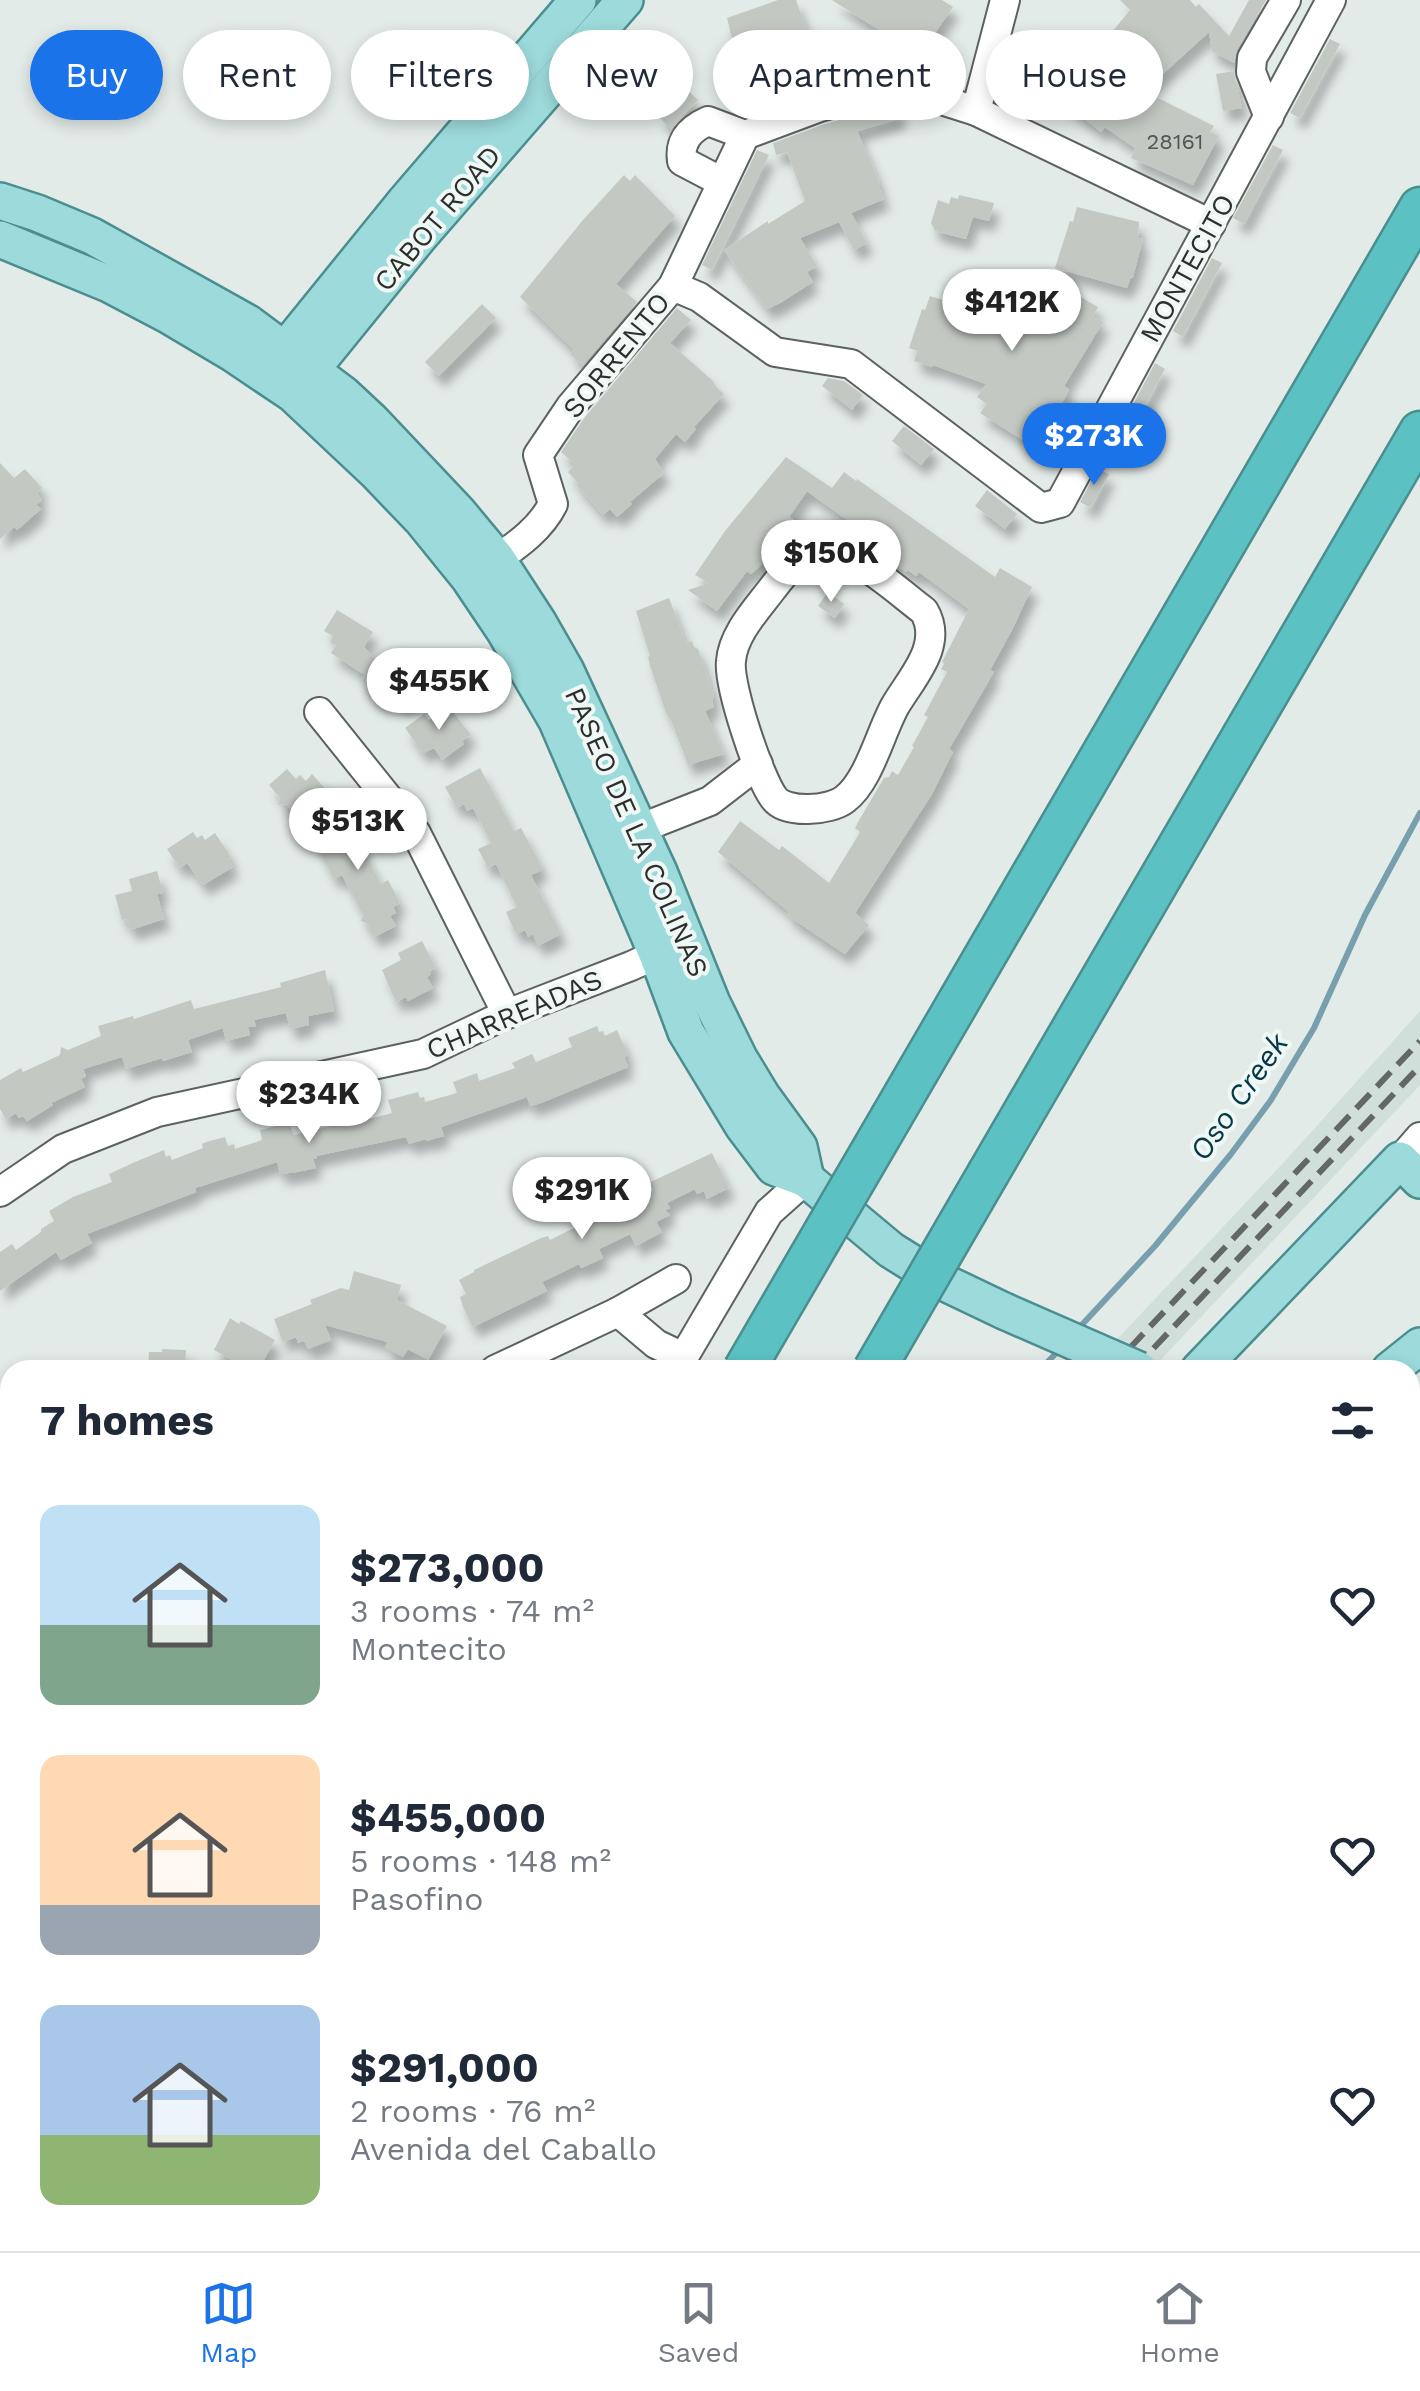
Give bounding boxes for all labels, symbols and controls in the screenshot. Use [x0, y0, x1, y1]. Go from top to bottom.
chip: Buy [30, 30, 163, 120]
chip: Rent [183, 30, 331, 120]
chip: Filters [351, 30, 529, 120]
chip: New [549, 30, 693, 120]
chip: Apartment [713, 30, 966, 120]
chip: House [986, 30, 1163, 120]
house number: 28161 [1147, 129, 1203, 154]
street label: CABOT ROAD [367, 139, 508, 298]
street label: MONTECITO [1133, 188, 1242, 348]
pin: $412K [942, 269, 1082, 354]
text: $412K [964, 282, 1060, 320]
street label: SORRENTO [556, 286, 677, 425]
pin: $273K [1024, 403, 1164, 488]
text: $273K [1044, 416, 1144, 454]
pin: $150K [761, 520, 901, 605]
text: $150K [783, 533, 879, 571]
pin: $455K [369, 648, 509, 733]
text: $455K [389, 661, 489, 699]
street label: PASEO DE LA COLINAS [558, 682, 715, 982]
pin: $513K [288, 788, 428, 873]
text: $513K [311, 801, 405, 839]
street label: CHARREADAS [421, 963, 607, 1066]
water label: Oso Creek [1182, 1025, 1296, 1167]
pin: $234K [239, 1061, 379, 1146]
text: $234K [258, 1074, 360, 1112]
pin: $291K [512, 1157, 652, 1242]
text: $291K [534, 1170, 630, 1208]
icon: filters [1325, 1393, 1380, 1448]
text: 7 homes [40, 1396, 214, 1445]
text: $273,000 [350, 1543, 545, 1592]
icon: home [120, 1545, 240, 1665]
icon: heart [1325, 1578, 1380, 1633]
text: 3 rooms · 74 m² [350, 1592, 594, 1630]
text: Montecito [350, 1630, 507, 1668]
text: $455,000 [350, 1793, 546, 1842]
icon: home [120, 1795, 240, 1915]
icon: heart [1325, 1828, 1380, 1883]
text: 5 rooms · 148 m² [350, 1842, 611, 1880]
text: Pasofino [350, 1880, 484, 1918]
text: $291,000 [350, 2043, 539, 2092]
icon: home [120, 2045, 240, 2165]
icon: heart [1325, 2078, 1380, 2133]
text: 2 rooms · 76 m² [350, 2092, 596, 2130]
text: Avenida del Caballo [350, 2130, 657, 2168]
tab: Map [200, 2276, 257, 2369]
tab: Saved [658, 2276, 739, 2369]
tab: Home [1140, 2276, 1220, 2369]

